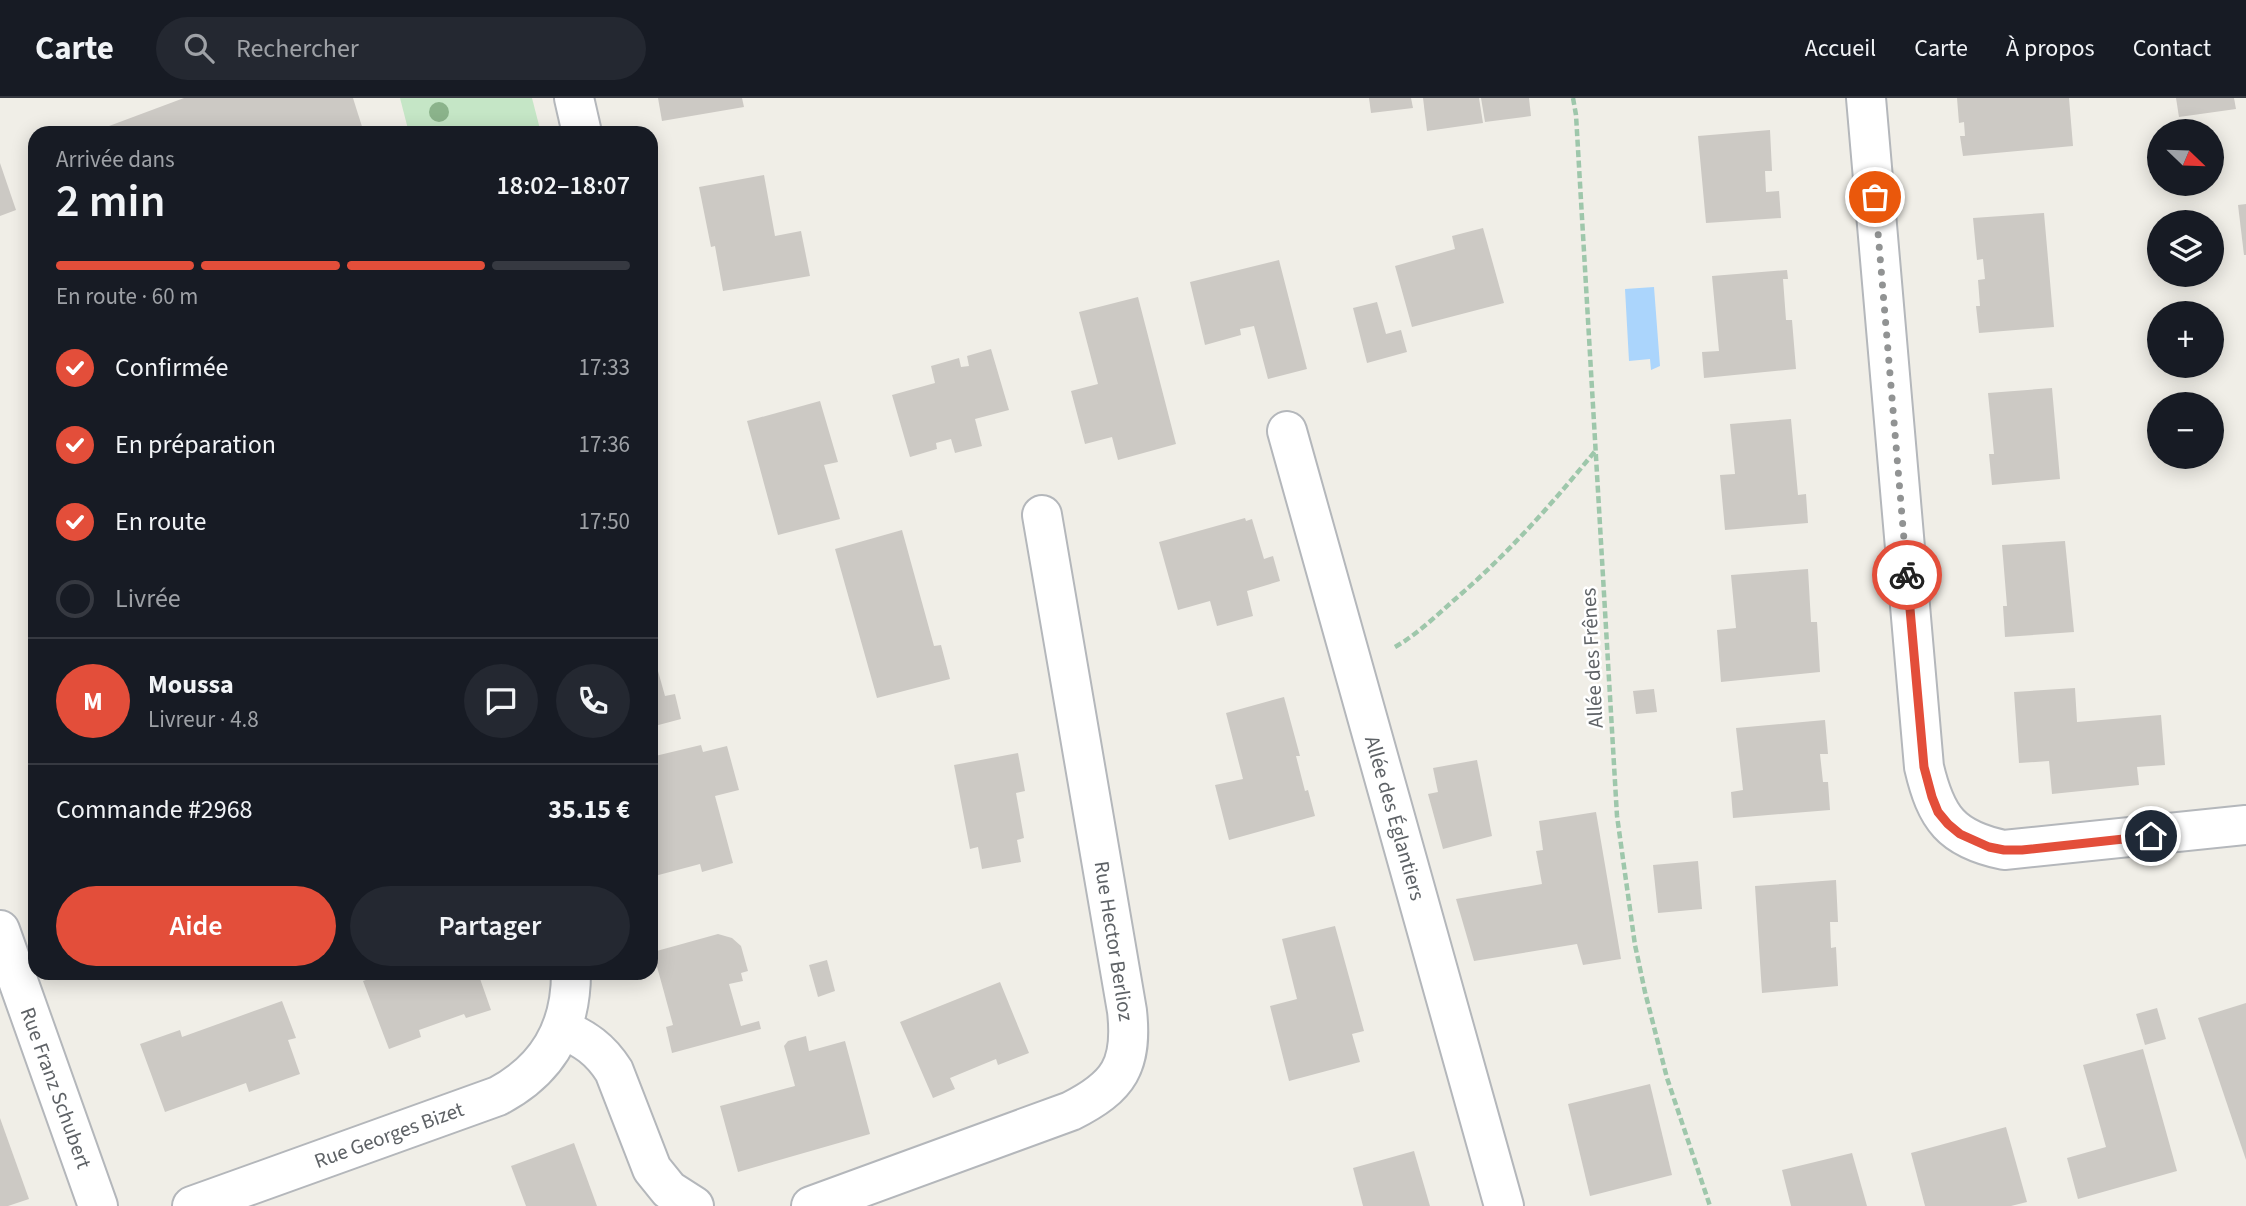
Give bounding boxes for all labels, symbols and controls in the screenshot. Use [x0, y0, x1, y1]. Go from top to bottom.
search box [156, 17, 646, 80]
text: Carte [35, 25, 114, 72]
icon: search [180, 29, 218, 67]
text: Rechercher [236, 30, 359, 67]
text: Accueil [1805, 31, 1876, 66]
text: Carte [1914, 31, 1968, 66]
text: À propos [2006, 31, 2095, 66]
text: Contact [2133, 31, 2211, 66]
north arrow [2147, 119, 2224, 196]
map controls [2147, 119, 2224, 469]
text: Arrivée dans [56, 143, 175, 176]
text: 18:02–18:07 [497, 167, 630, 204]
pin [1845, 167, 1905, 227]
text: 2 min [56, 169, 165, 234]
icon: bag [1856, 178, 1894, 216]
button: layers [2147, 210, 2224, 287]
text: En route · 60 m [56, 280, 198, 313]
button: + [2147, 301, 2224, 378]
icon: check [56, 349, 94, 387]
text: Confirmée [115, 349, 229, 386]
text: 17:33 [579, 351, 630, 384]
button: − [2147, 392, 2224, 469]
icon: check [56, 426, 94, 464]
text: En préparation [115, 426, 276, 463]
text: 17:36 [579, 428, 630, 461]
icon: check [56, 503, 94, 541]
text: En route [115, 503, 206, 540]
text: 17:50 [579, 505, 630, 538]
courier [1872, 540, 1942, 610]
icon: bike [1888, 556, 1926, 594]
text: Livrée [115, 580, 181, 617]
street label: Allée des Frênes [1573, 587, 1611, 729]
button: chat [464, 664, 538, 738]
button: phone [556, 664, 630, 738]
text: Moussa [148, 666, 234, 703]
text: M [83, 683, 103, 720]
text: Livreur · 4.8 [148, 703, 259, 736]
street label: Allée des Églantiers [1357, 732, 1433, 904]
text: Commande #2968 [56, 791, 253, 828]
text: 35.15 € [548, 791, 630, 828]
pin [2121, 806, 2181, 866]
icon: home [2132, 817, 2170, 855]
street label: Rue Hector Berlioz [1087, 859, 1141, 1023]
button: Aide [56, 886, 336, 966]
button: Partager [350, 886, 630, 966]
street label: Rue Franz Schubert [13, 1003, 99, 1173]
street label: Rue Georges Bizet [310, 1094, 468, 1176]

